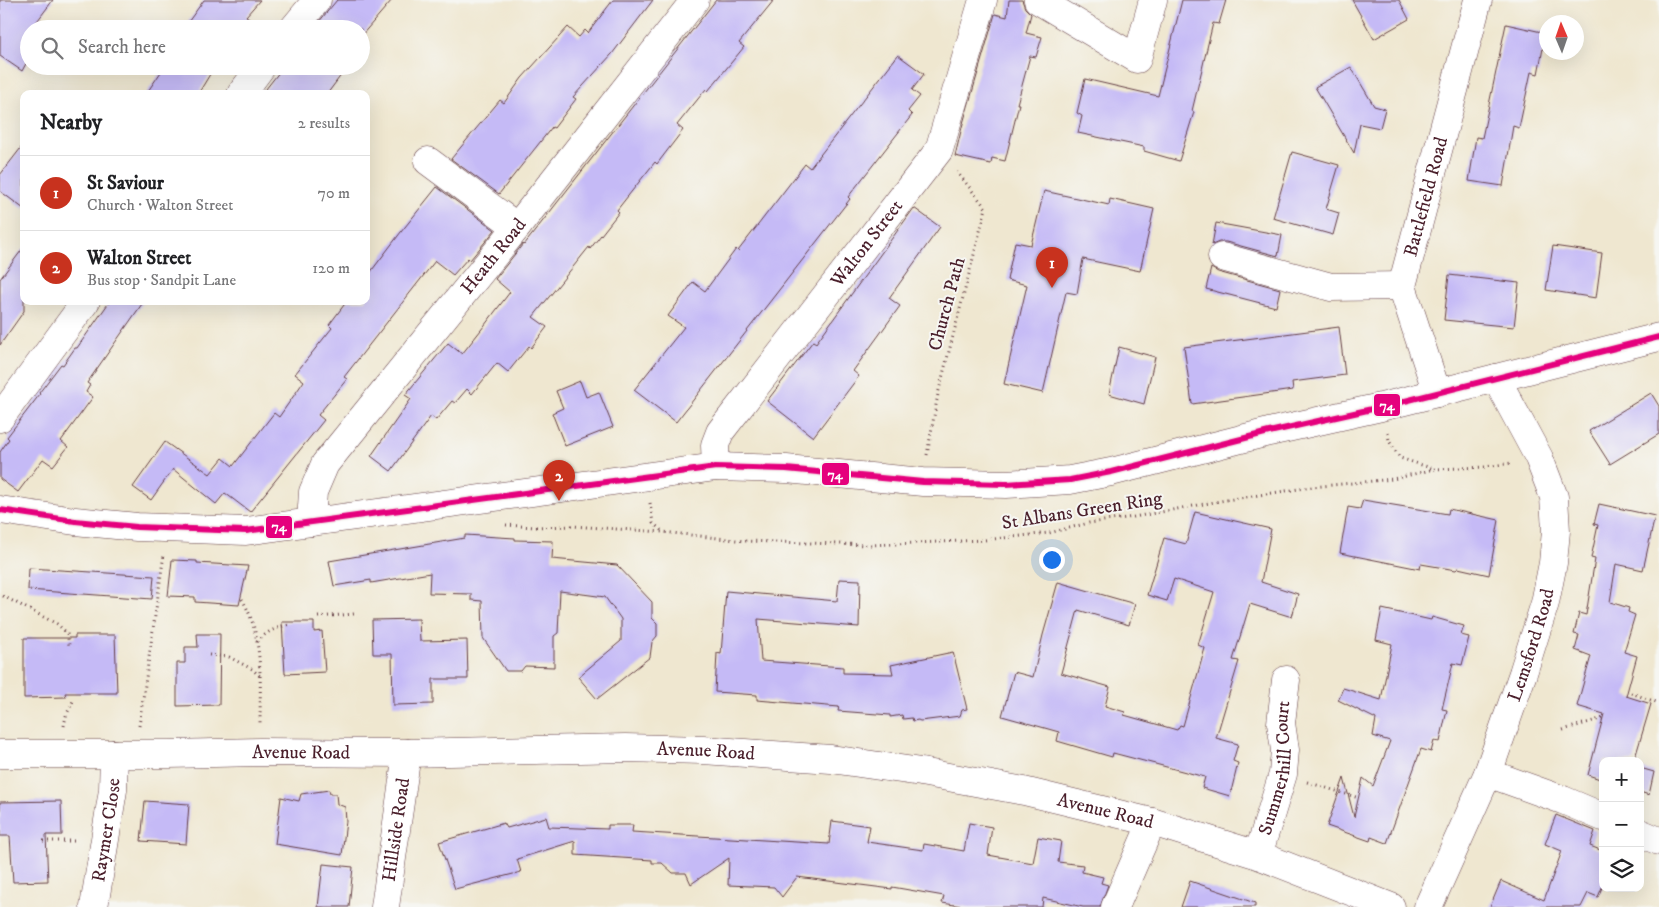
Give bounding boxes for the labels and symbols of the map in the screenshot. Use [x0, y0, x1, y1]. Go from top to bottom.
north arrow [1539, 15, 1584, 60]
street label: Battlefield Road [1399, 134, 1453, 259]
street label: Walton Street [825, 195, 908, 292]
street label: Heath Road [456, 213, 531, 299]
pin: 1 [1036, 247, 1068, 288]
street label: Church Path [923, 255, 971, 353]
line badge: 74 [1373, 393, 1401, 417]
text: 74 [1379, 397, 1396, 415]
pin: 2 [543, 460, 575, 501]
line badge: 74 [821, 462, 850, 486]
text: 74 [827, 466, 844, 484]
street label: St Albans Green Ring [1000, 487, 1165, 535]
line badge: 74 [265, 515, 293, 539]
text: 74 [271, 518, 288, 536]
your location [1039, 547, 1065, 573]
street label: Lemsford Road [1502, 586, 1559, 705]
street label: Summerhill Court [1253, 699, 1297, 838]
street label: Avenue Road [656, 737, 756, 765]
street label: Avenue Road [252, 740, 351, 764]
street label: Hillside Road [377, 776, 415, 883]
street label: Raymer Close [87, 778, 125, 884]
street label: Avenue Road [1055, 788, 1157, 834]

